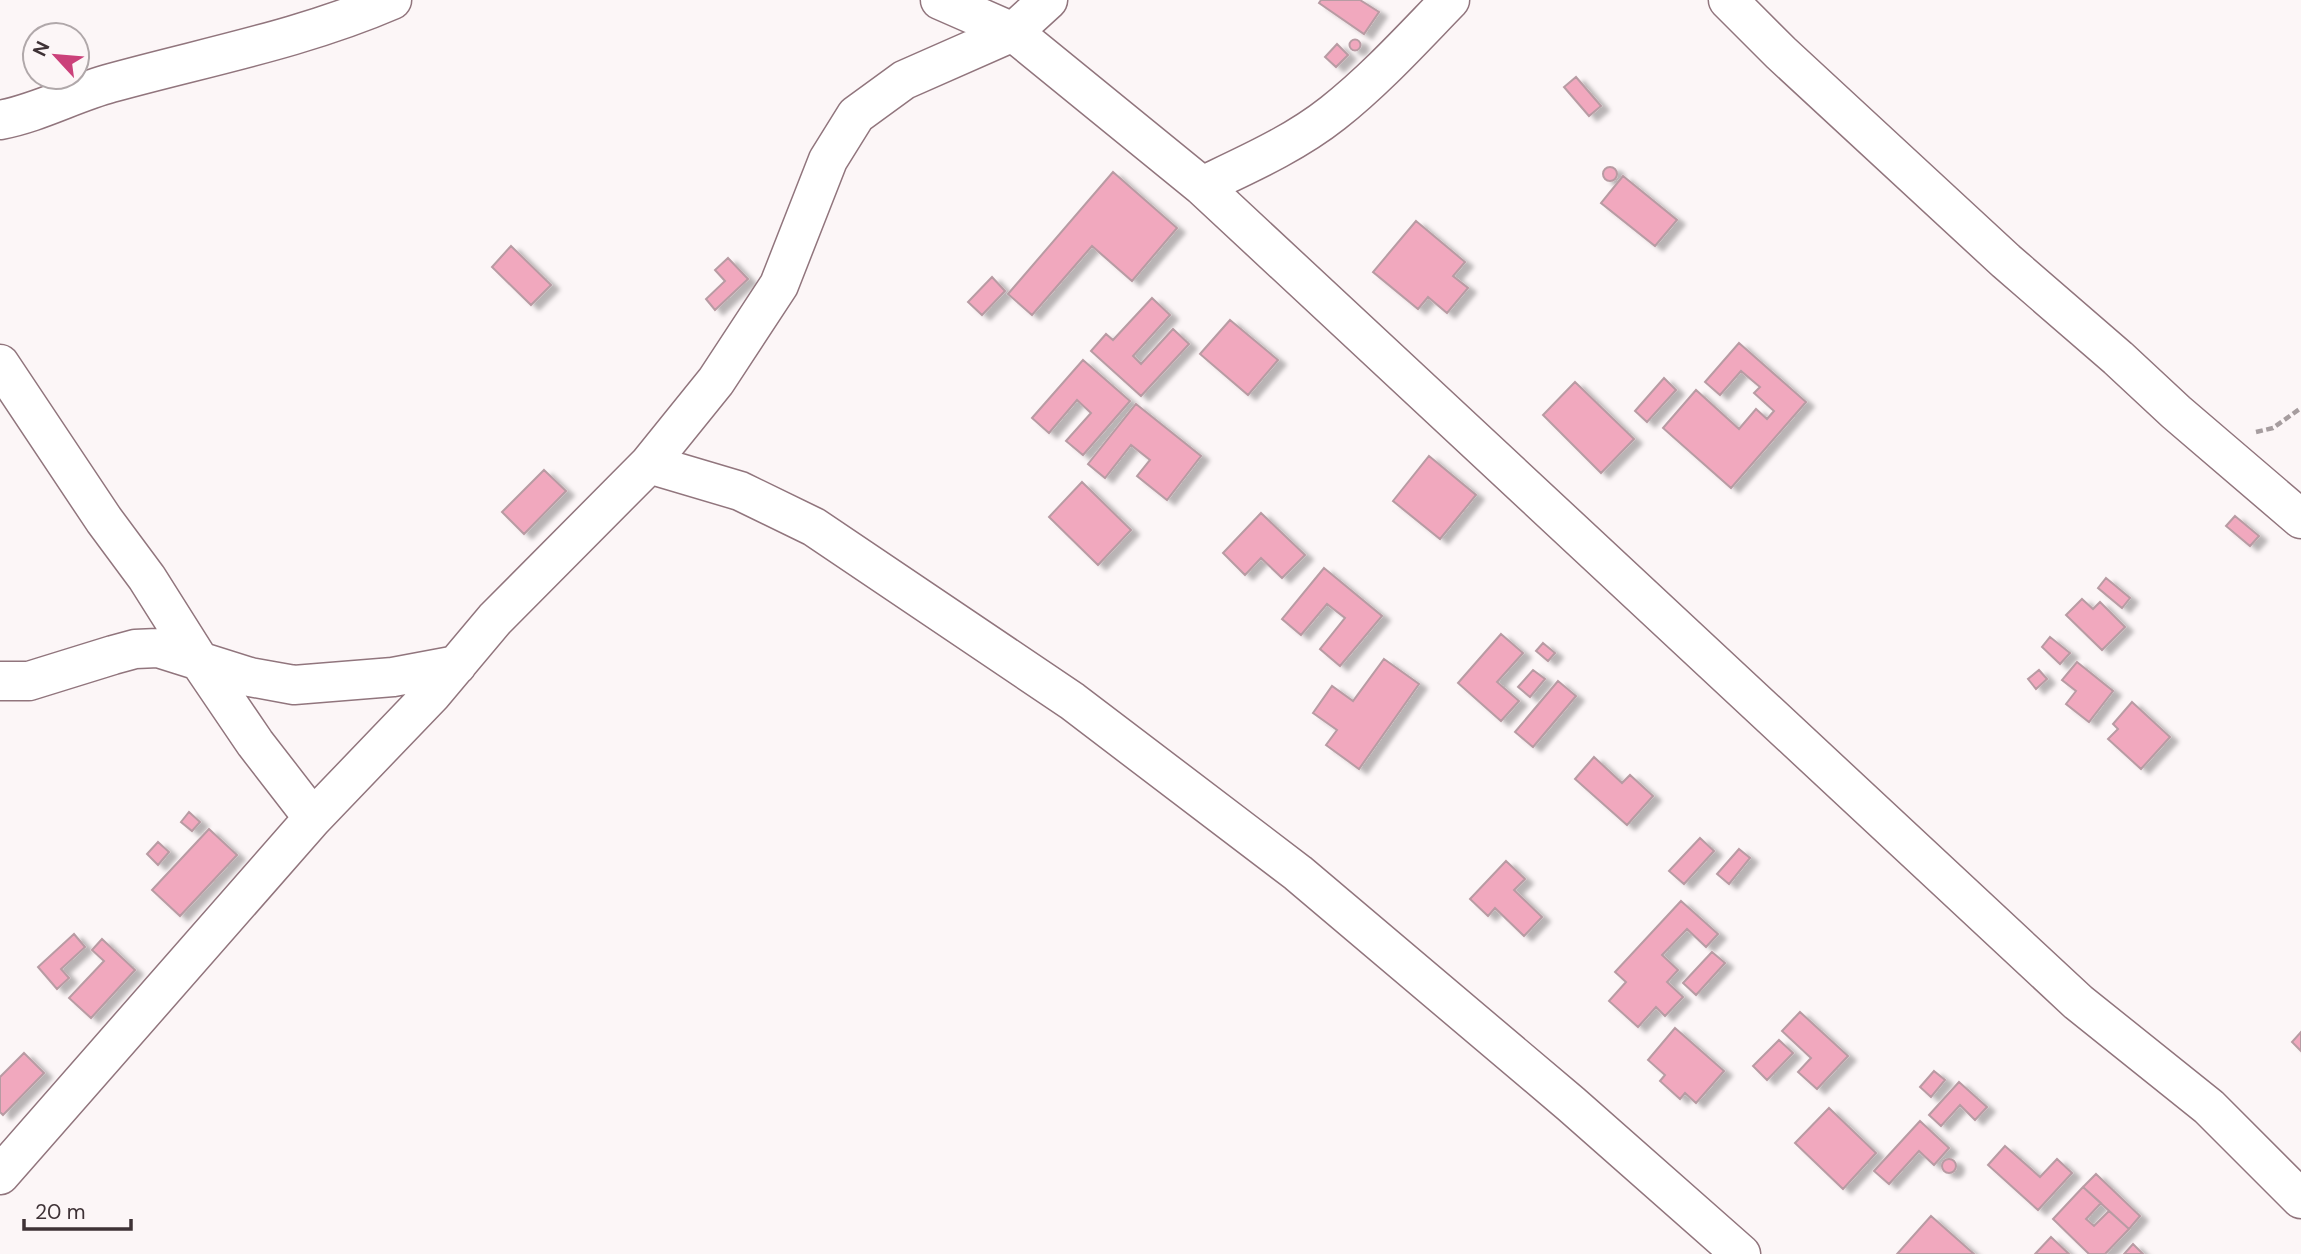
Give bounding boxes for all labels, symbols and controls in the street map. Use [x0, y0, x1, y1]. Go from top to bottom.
north arrow [21, 21, 91, 91]
text: N [27, 37, 55, 60]
scale bar [24, 1188, 131, 1232]
text: 20 m [35, 1198, 86, 1226]

